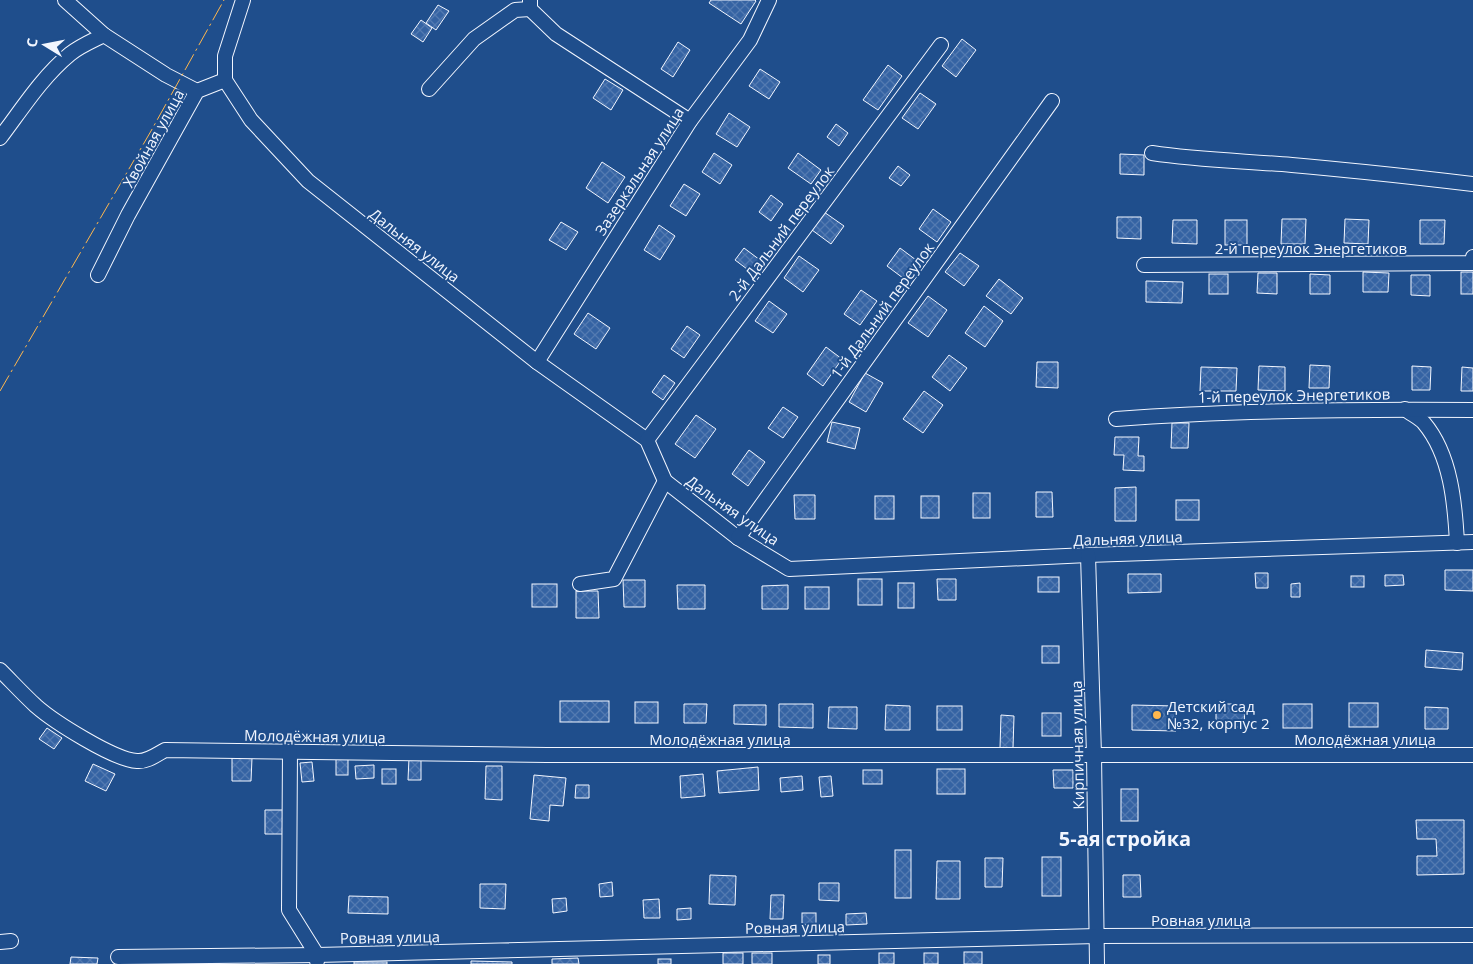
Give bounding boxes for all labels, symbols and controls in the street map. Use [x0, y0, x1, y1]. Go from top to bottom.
north arrow [20, 20, 70, 70]
text: С [22, 37, 42, 49]
street label: Хвойная улица [118, 85, 188, 191]
street label: Зазеркальная улица [590, 103, 688, 239]
street label: 2-й Дальний переулок [724, 161, 838, 304]
street label: Дальняя улица [366, 203, 464, 287]
street label: 1-й Дальний переулок [826, 238, 938, 382]
street label: 2-й переулок Энергетиков [1215, 238, 1407, 258]
street label: 1-й переулок Энергетиков [1198, 383, 1390, 407]
street label: Дальняя улица [682, 470, 784, 550]
street label: Дальняя улица [1073, 526, 1183, 550]
street label: Кирпичная улица [1066, 680, 1088, 810]
place label: Детский сад №32, корпус 2 [1167, 696, 1270, 733]
marker: Детский сад №32, корпус 2 [1151, 709, 1163, 721]
street label: Молодёжная улица [244, 725, 386, 747]
street label: Молодёжная улица [649, 729, 791, 749]
street label: Молодёжная улица [1294, 729, 1436, 749]
district label: 5-ая стройка [1059, 825, 1191, 852]
street label: Ровная улица [1151, 910, 1251, 930]
street label: Ровная улица [745, 916, 845, 938]
street label: Ровная улица [340, 926, 440, 948]

